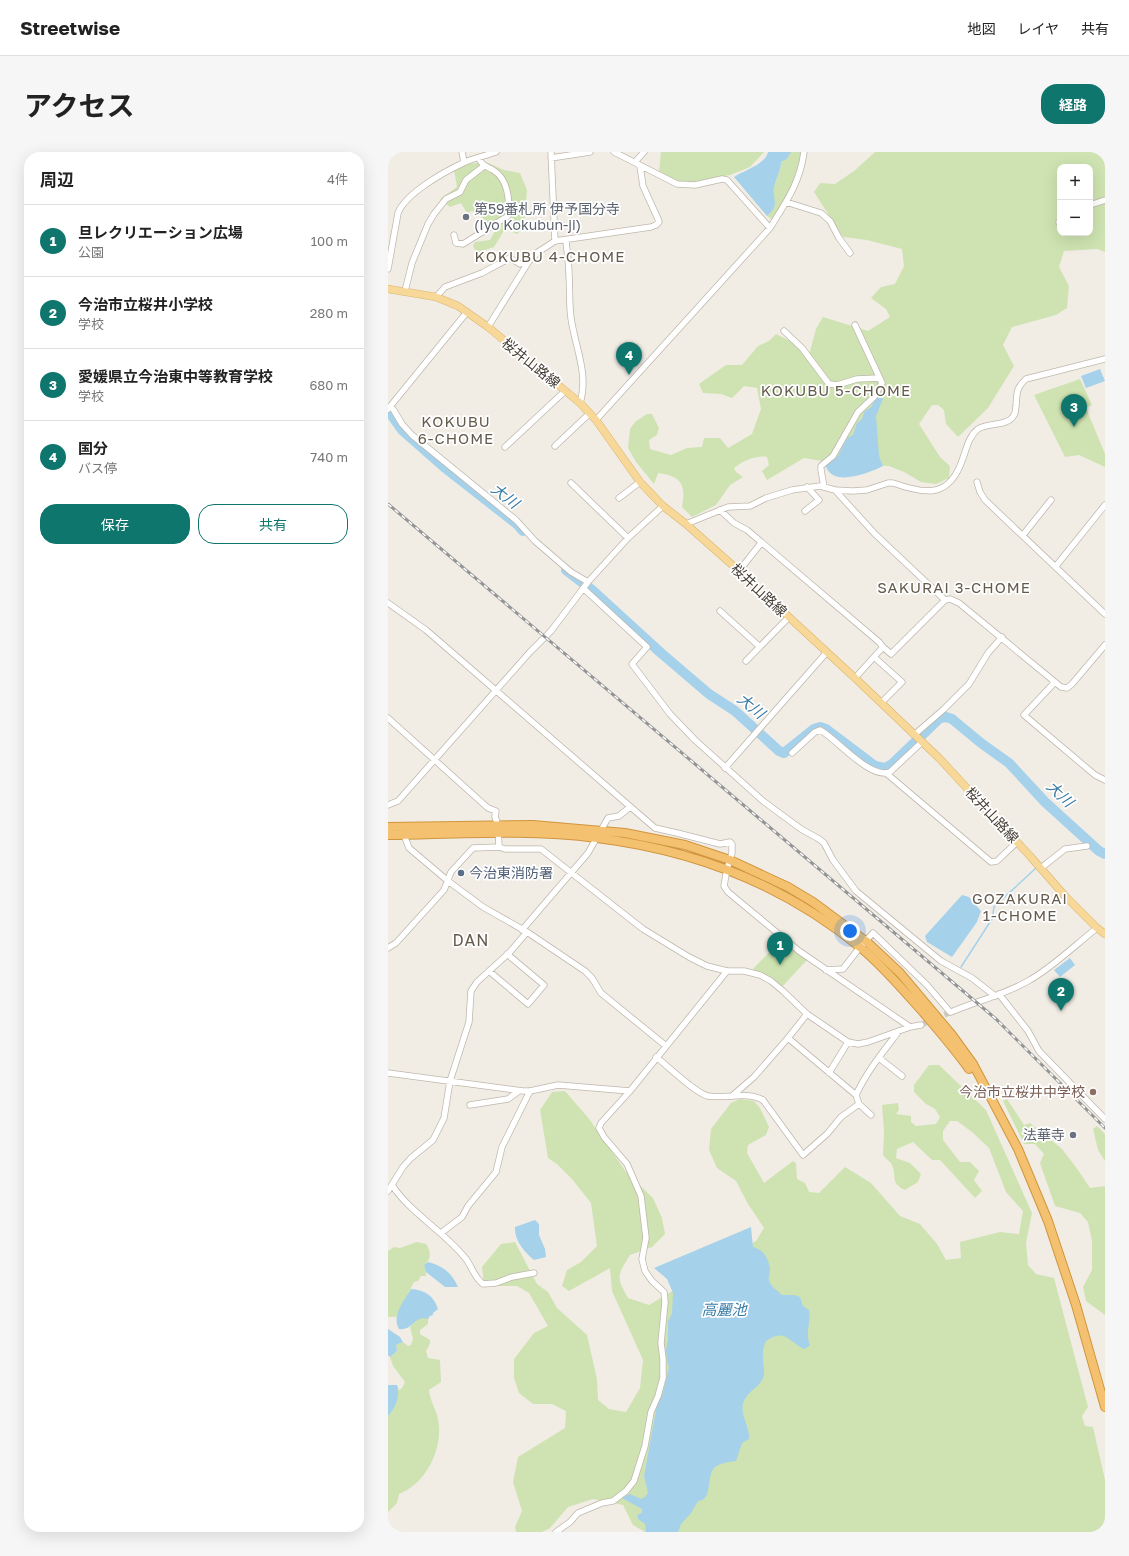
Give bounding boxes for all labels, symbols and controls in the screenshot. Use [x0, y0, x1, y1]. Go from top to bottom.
text: Streetwise [20, 16, 120, 39]
text: 地図 [967, 20, 995, 37]
text: レイヤ [1017, 20, 1059, 37]
text: 共有 [1081, 20, 1109, 37]
button: 経路 [1041, 84, 1105, 124]
text: アクセス [24, 89, 135, 122]
map controls [1057, 164, 1093, 236]
button: + [1057, 164, 1093, 200]
text: 周辺 [40, 169, 74, 190]
text: 4件 [327, 171, 348, 187]
place label: 第59番札所 伊予国分寺 (Iyo Kokubun-ji) [474, 200, 620, 233]
button: − [1057, 200, 1093, 236]
marker: 第59番札所 伊予国分寺 (Iyo Kokubun-ji) [461, 212, 471, 222]
text: 旦レクリエーション広場 [78, 223, 243, 241]
text: 1 [50, 233, 56, 249]
text: 100 m [311, 233, 348, 249]
text: 公園 [78, 244, 104, 260]
district label: KOKUBU 4-CHOME [475, 247, 625, 265]
text: 今治市立桜井小学校 [78, 295, 213, 313]
text: 2 [49, 305, 57, 321]
text: 280 m [310, 305, 348, 321]
text: 学校 [78, 316, 104, 332]
street label: 桜井山路線 [499, 334, 564, 391]
pin: 4 [616, 342, 642, 375]
text: 愛媛県立今治東中等教育学校 [78, 367, 273, 385]
text: 3 [49, 377, 57, 393]
text: 680 m [309, 377, 348, 393]
district label: KOKUBU 5-CHOME [761, 381, 911, 399]
text: 学校 [78, 388, 104, 404]
pin: 3 [1061, 394, 1087, 427]
district label: KOKUBU 6-CHOME [418, 412, 494, 447]
text: 国分 [78, 439, 108, 457]
text: 4 [49, 449, 57, 465]
text: 740 m [310, 449, 348, 465]
text: バス停 [78, 460, 117, 476]
water label: 大川 [488, 479, 525, 513]
button: 保存 [40, 504, 190, 544]
button: 共有 [198, 504, 348, 544]
street label: 桜井山路線 [728, 560, 791, 620]
district label: SAKURAI 3-CHOME [877, 578, 1031, 596]
water label: 大川 [734, 689, 770, 723]
water label: 大川 [1044, 776, 1079, 811]
street label: 桜井山路線 [962, 783, 1022, 846]
place label: 今治東消防署 [469, 864, 553, 881]
marker: 今治東消防署 [456, 868, 466, 878]
district label: GOZAKURAI 1-CHOME [972, 889, 1068, 924]
your location [840, 921, 860, 941]
district label: DAN [453, 930, 489, 950]
pin: 1 [767, 932, 793, 965]
pin: 2 [1048, 978, 1074, 1011]
place label: 今治市立桜井中学校 [959, 1083, 1085, 1100]
marker: 今治市立桜井中学校 [1088, 1087, 1098, 1097]
place label: 法華寺 [1023, 1126, 1065, 1143]
marker: 法華寺 [1068, 1130, 1078, 1140]
water label: 高麗池 [701, 1300, 748, 1318]

